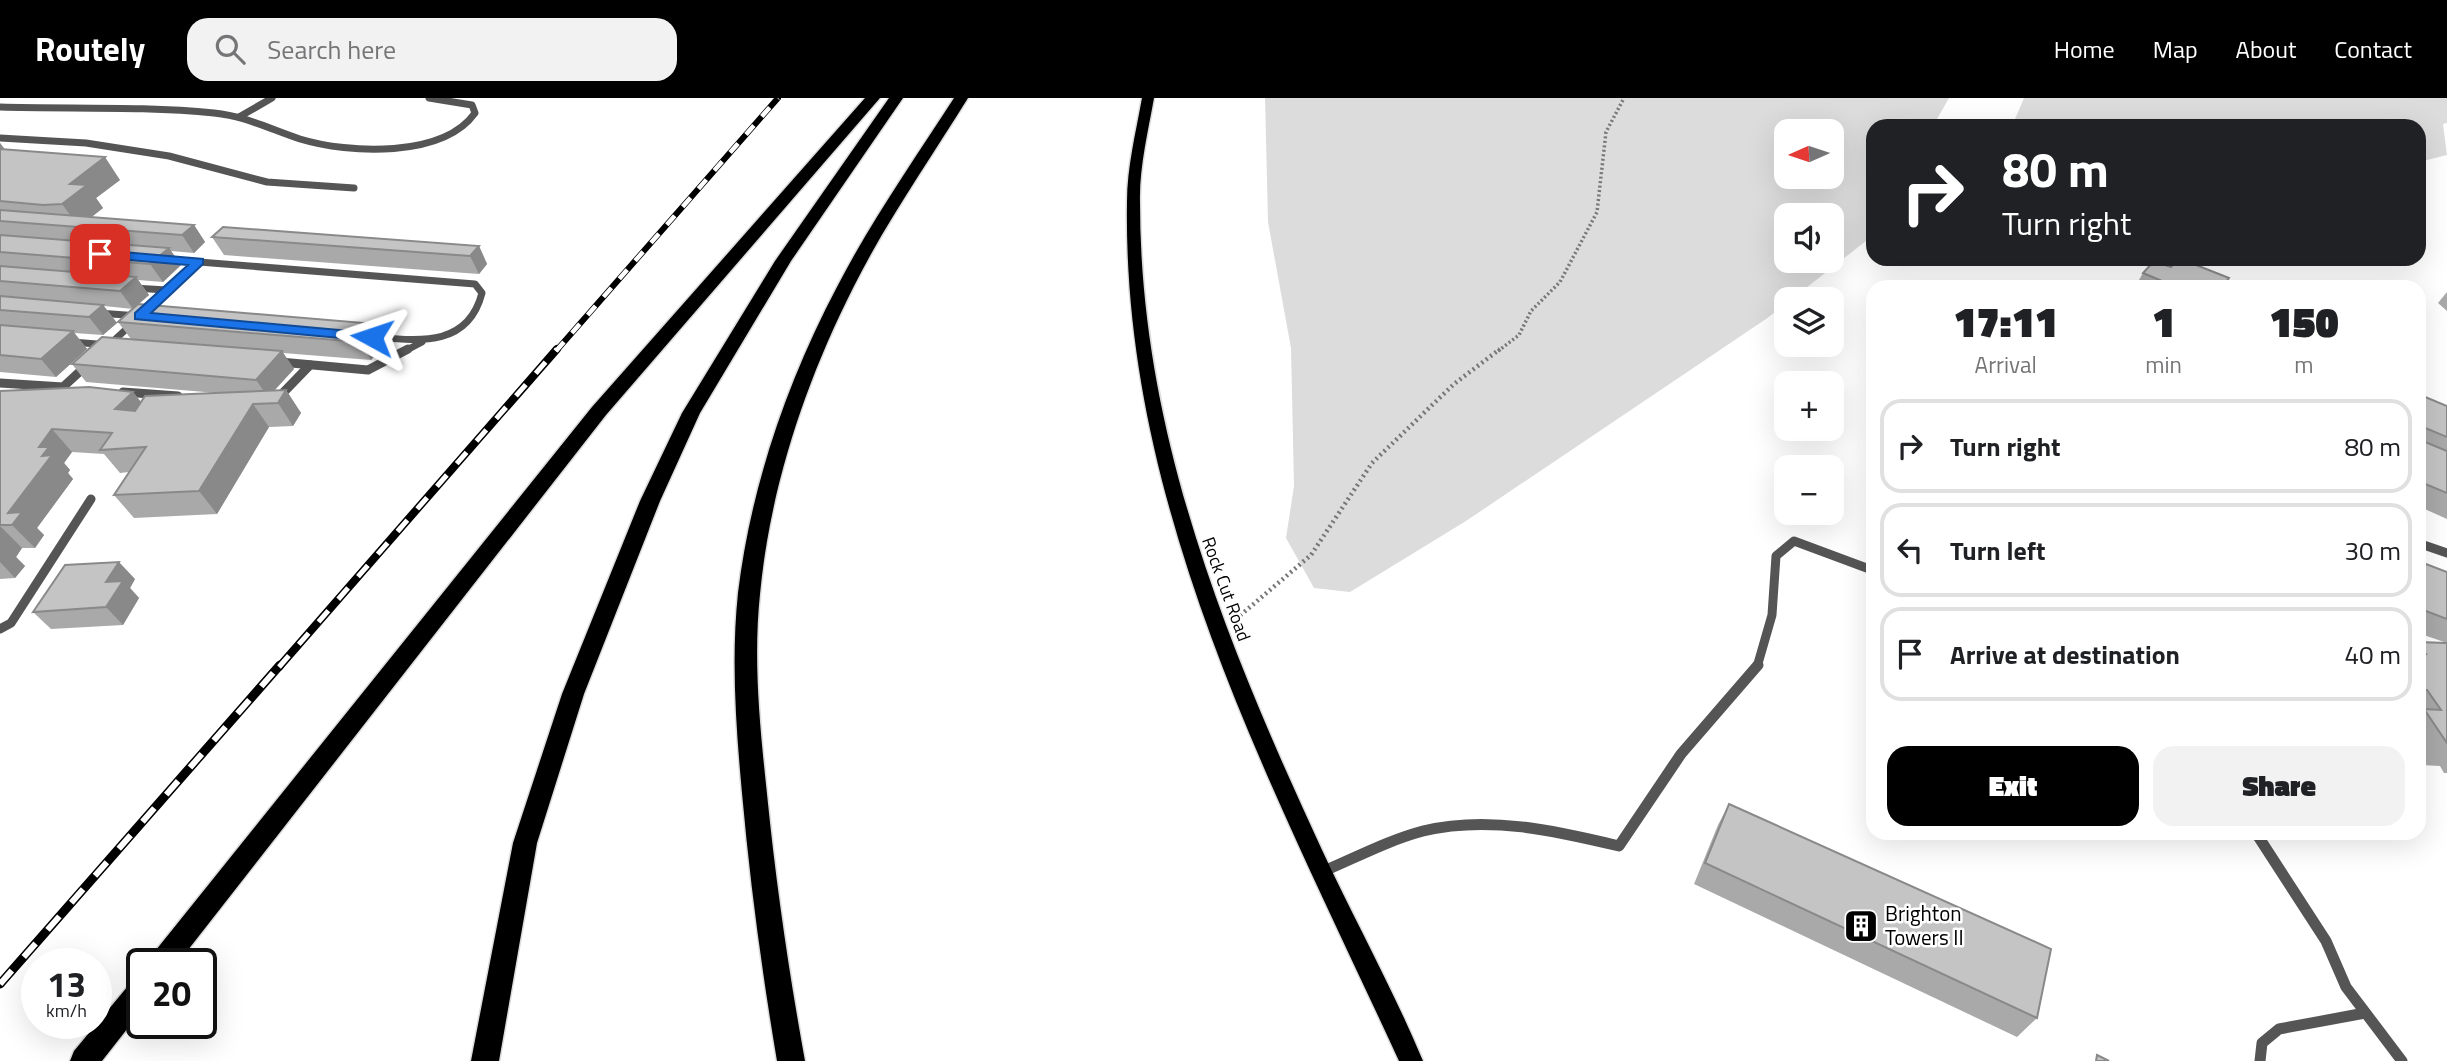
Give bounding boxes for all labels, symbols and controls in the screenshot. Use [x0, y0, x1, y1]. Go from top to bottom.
search box [187, 18, 677, 81]
text: Routely [35, 24, 145, 74]
icon: search [211, 30, 249, 68]
text: Search here [267, 30, 396, 69]
text: Home [2054, 31, 2115, 67]
text: Map [2153, 31, 2198, 67]
text: About [2236, 31, 2296, 67]
text: Contact [2334, 31, 2412, 67]
north arrow [1774, 119, 1844, 189]
map controls [1774, 119, 1844, 525]
text: 80 m [2002, 131, 2109, 206]
icon: right [1887, 147, 1978, 238]
text: Turn right [2002, 199, 2131, 247]
button: sound [1774, 203, 1844, 273]
pin [70, 224, 130, 284]
icon: arrive [81, 235, 119, 273]
button: layers [1774, 287, 1844, 357]
text: 17:11 [1953, 289, 2058, 353]
text: 1 [2152, 289, 2175, 353]
text: 150 [2269, 289, 2339, 353]
position arrow [335, 300, 409, 374]
text: Arrival [1974, 347, 2037, 382]
text: min [2145, 347, 2182, 382]
text: m [2294, 347, 2314, 382]
button: + [1774, 371, 1844, 441]
icon: right [1891, 427, 1929, 465]
text: Turn right [1950, 427, 2061, 466]
text: 80 m [2344, 427, 2401, 466]
button: − [1774, 455, 1844, 525]
icon: left [1891, 531, 1929, 569]
text: Turn left [1950, 531, 2045, 570]
text: 30 m [2344, 531, 2401, 570]
street label: Rock Cut Road [1195, 533, 1258, 645]
icon: arrive [1891, 635, 1929, 673]
text: Arrive at destination [1950, 635, 2180, 674]
text: 40 m [2344, 635, 2401, 674]
button: Exit [1887, 746, 2139, 826]
button: Share [2153, 746, 2405, 826]
place label: Brighton Towers II [1885, 897, 1964, 953]
building icon: Brighton Towers II [1842, 907, 1880, 945]
speed limit sign: 20 [126, 948, 217, 1039]
text: 13 [47, 957, 86, 1011]
text: km/h [46, 997, 87, 1024]

